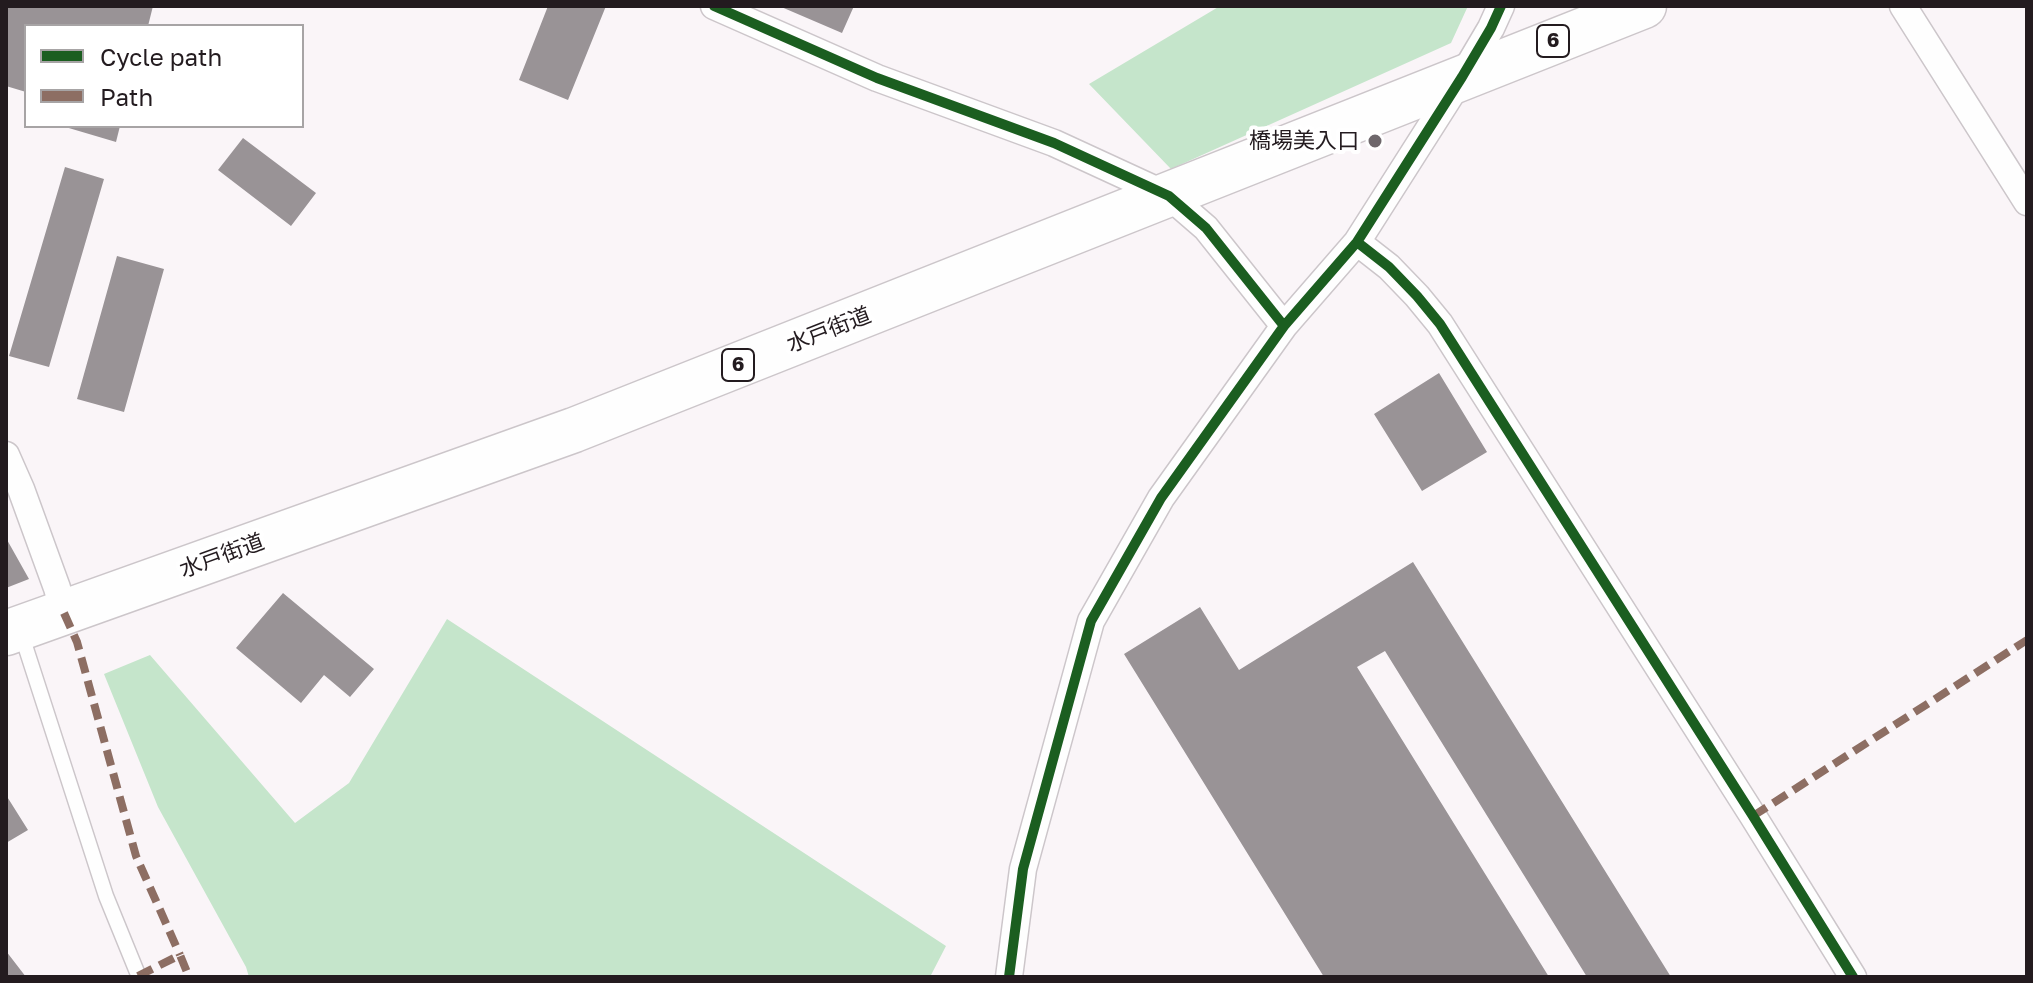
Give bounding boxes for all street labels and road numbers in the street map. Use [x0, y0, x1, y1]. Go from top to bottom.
road number: 6 [1537, 25, 1569, 57]
street label: 水戸街道 [783, 302, 875, 358]
road number: 6 [722, 349, 754, 381]
street label: 水戸街道 [176, 529, 268, 583]

